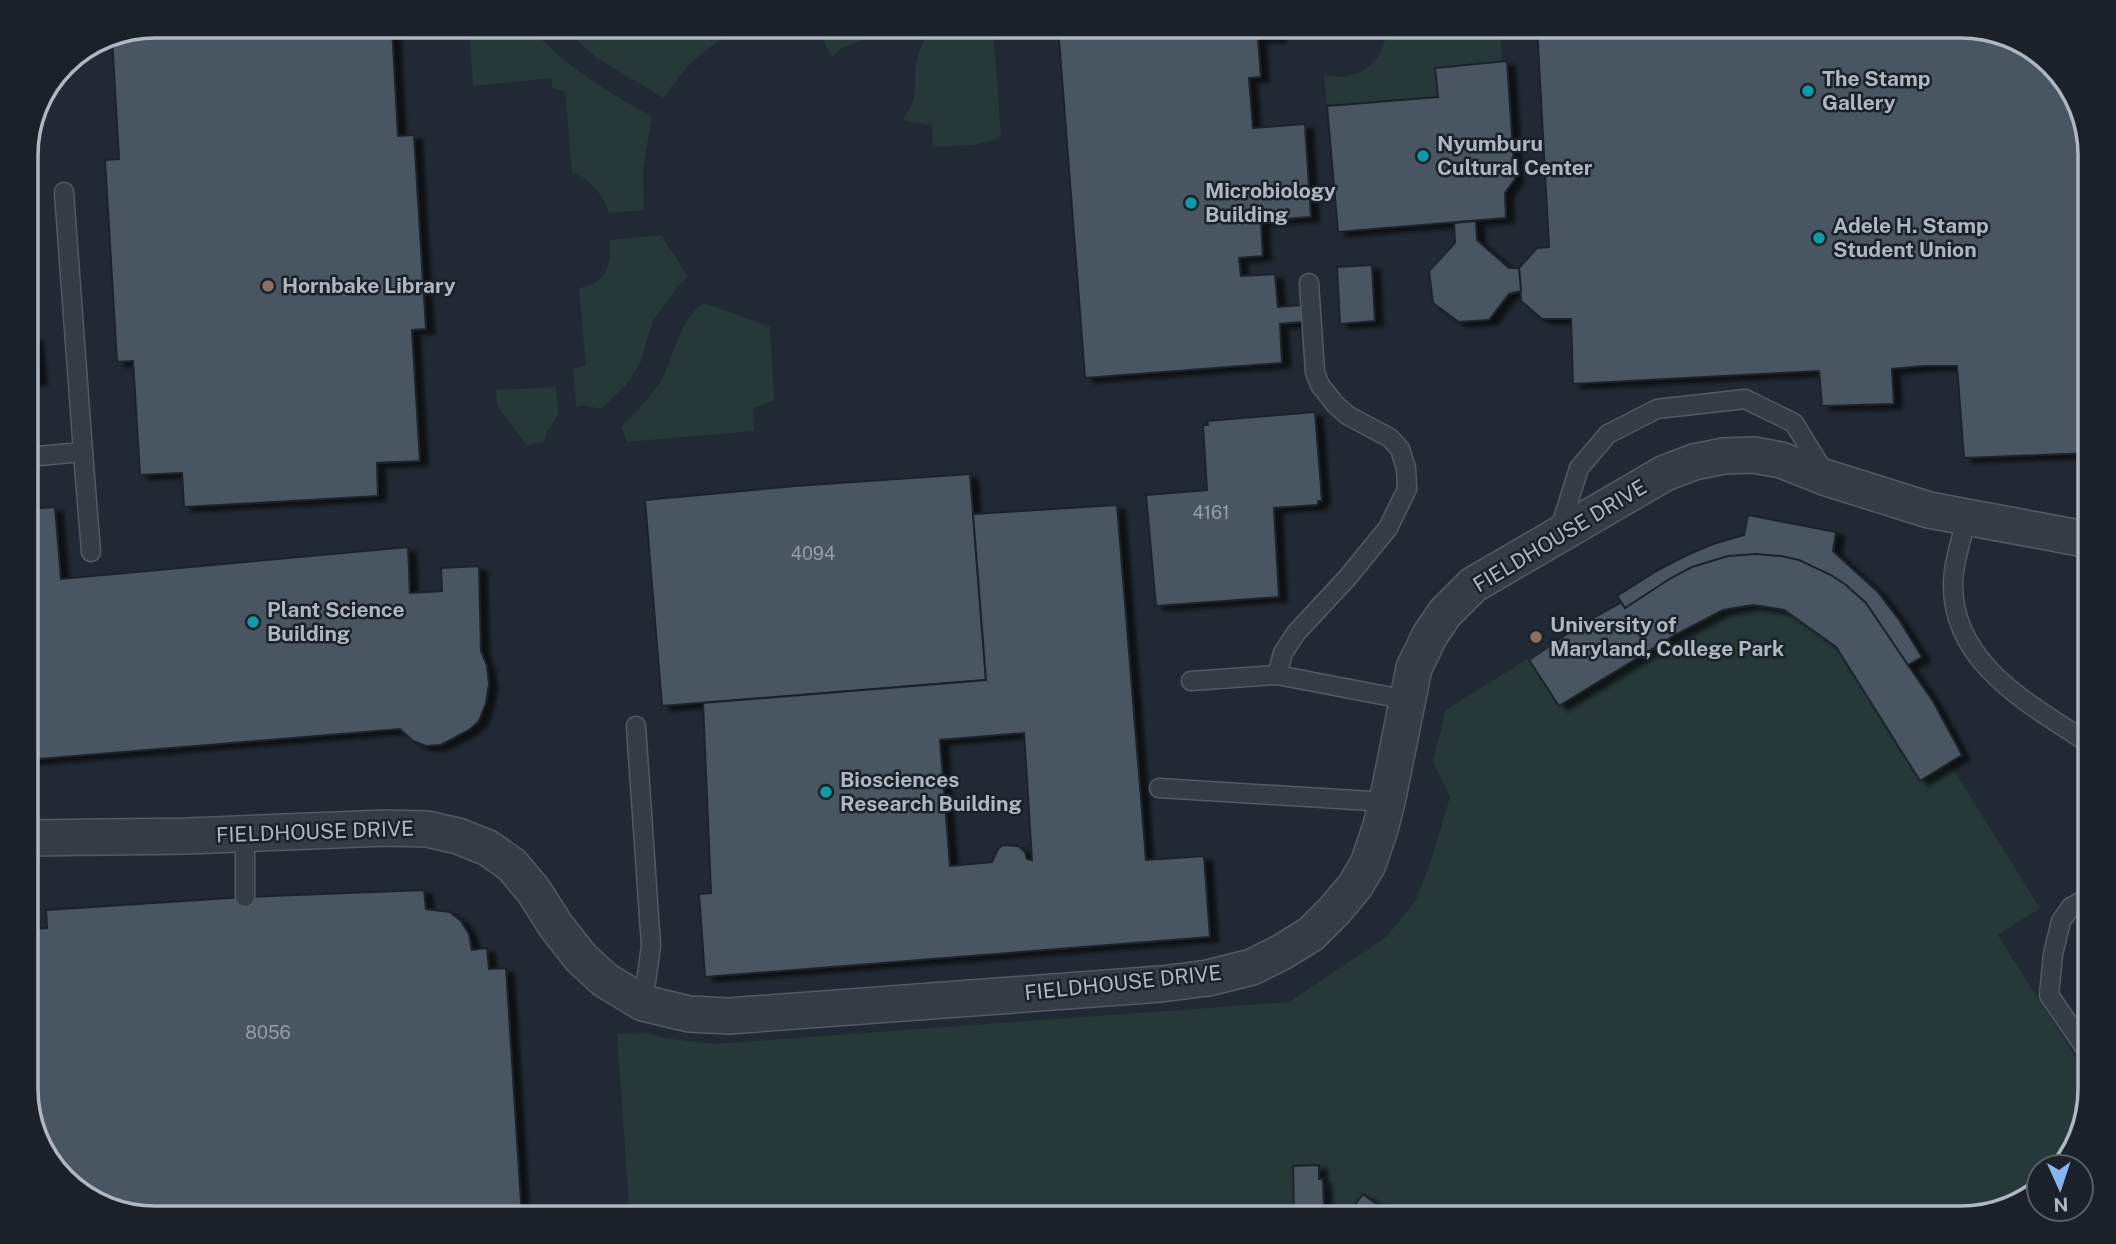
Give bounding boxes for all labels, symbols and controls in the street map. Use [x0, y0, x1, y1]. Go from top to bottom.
place label: The Stamp Gallery [1822, 66, 1931, 115]
marker: The Stamp Gallery [1800, 83, 1816, 99]
place label: Nyumburu Cultural Center [1437, 131, 1593, 180]
marker: Nyumburu Cultural Center [1415, 148, 1431, 164]
place label: Microbiology Building [1205, 178, 1336, 227]
marker: Microbiology Building [1183, 195, 1199, 211]
place label: Adele H. Stamp Student Union [1833, 213, 1989, 262]
marker: Adele H. Stamp Student Union [1811, 230, 1827, 246]
place label: Hornbake Library [282, 273, 456, 298]
marker: Hornbake Library [260, 278, 276, 294]
street label: FIELDHOUSE DRIVE [1468, 474, 1651, 597]
house number: 4161 [1192, 502, 1230, 523]
house number: 4094 [791, 543, 835, 564]
place label: Plant Science Building [267, 597, 405, 646]
place label: University of Maryland, College Park [1550, 612, 1784, 661]
marker: Plant Science Building [245, 614, 261, 630]
marker: University of Maryland, College Park [1528, 629, 1544, 645]
place label: Biosciences Research Building [840, 767, 1022, 816]
marker: Biosciences Research Building [818, 784, 834, 800]
street label: FIELDHOUSE DRIVE [216, 816, 414, 847]
street label: FIELDHOUSE DRIVE [1023, 960, 1223, 1005]
house number: 8056 [245, 1022, 291, 1043]
north arrow [2025, 1153, 2095, 1223]
text: N [2053, 1194, 2069, 1216]

